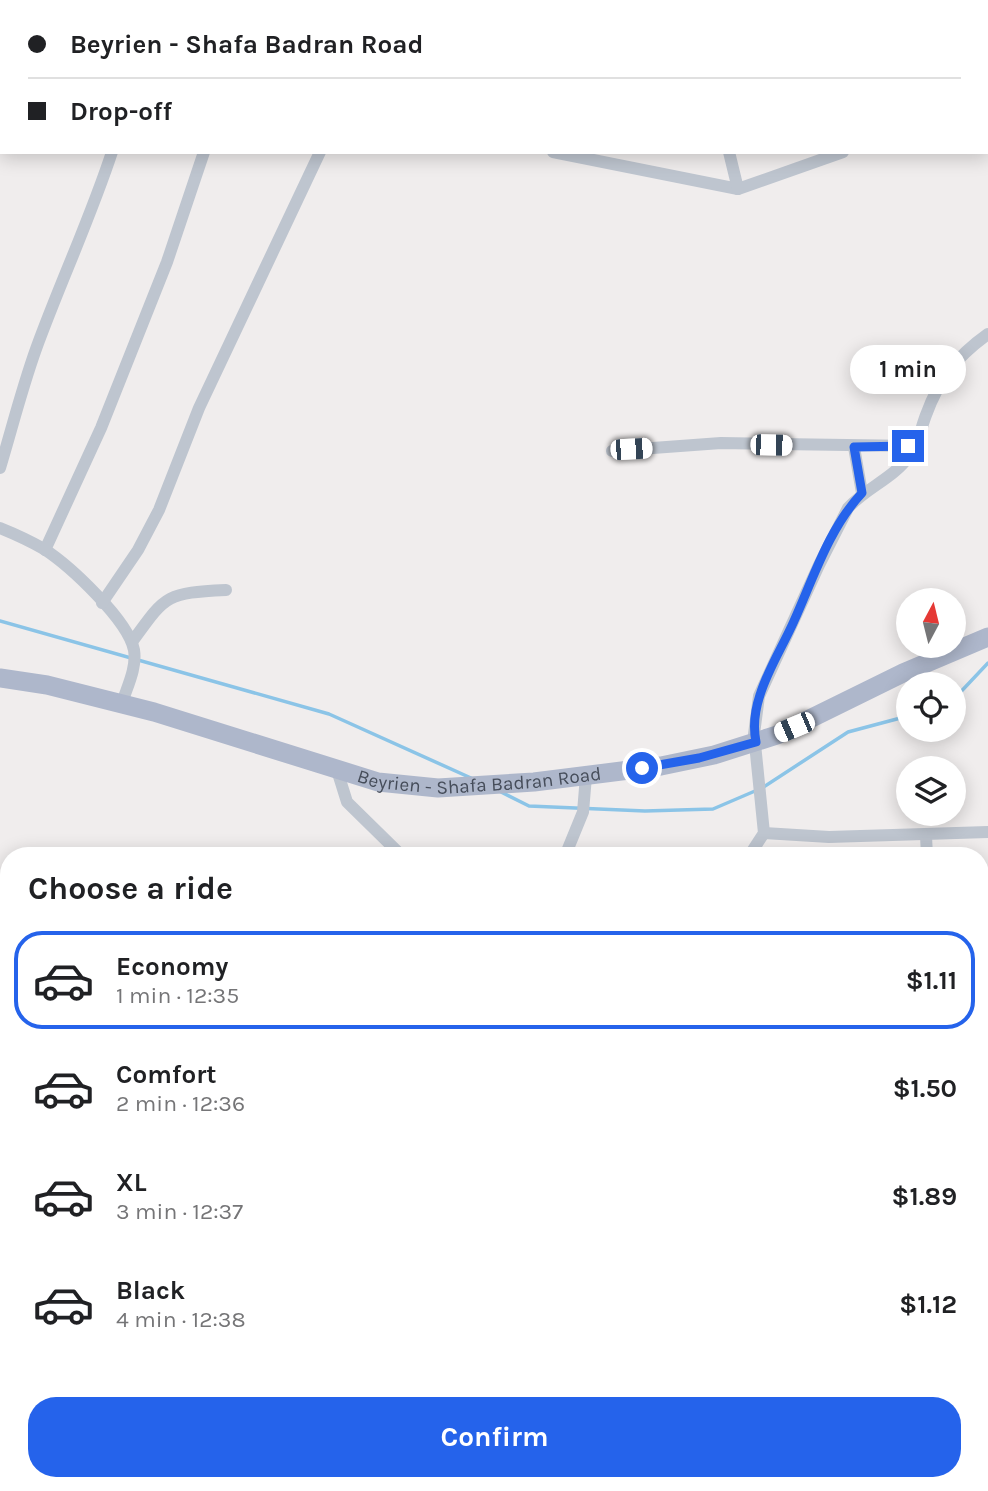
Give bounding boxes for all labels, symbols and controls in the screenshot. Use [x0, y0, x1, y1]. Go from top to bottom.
text: Beyrien - Shafa Badran Road [70, 29, 423, 60]
text: Drop-off [70, 96, 172, 127]
callout: 1 min [850, 344, 966, 394]
text: 1 min [879, 356, 937, 383]
route end [892, 430, 924, 462]
car [750, 434, 793, 456]
car [610, 437, 653, 461]
north arrow [896, 588, 966, 658]
map controls [896, 588, 966, 826]
button: locate [896, 672, 966, 742]
car [771, 709, 818, 745]
route start [626, 752, 658, 784]
button: layers [896, 756, 966, 826]
street label: Beyrien - Shafa Badran Road [354, 763, 603, 799]
text: Choose a ride [28, 870, 233, 907]
icon: car [32, 949, 95, 1012]
text: Economy [116, 951, 228, 982]
text: $1.11 [906, 965, 957, 996]
text: 1 min · 12:35 [116, 982, 239, 1009]
icon: car [32, 1057, 95, 1120]
text: Comfort [116, 1059, 217, 1090]
text: $1.50 [893, 1073, 957, 1104]
text: 2 min · 12:36 [116, 1090, 245, 1117]
icon: car [32, 1165, 95, 1228]
text: XL [116, 1167, 147, 1198]
text: $1.89 [892, 1181, 957, 1212]
text: 3 min · 12:37 [116, 1198, 243, 1225]
icon: car [32, 1273, 95, 1336]
text: Black [116, 1275, 185, 1306]
text: $1.12 [899, 1289, 957, 1320]
text: 4 min · 12:38 [116, 1306, 246, 1333]
button: Confirm [28, 1397, 961, 1477]

